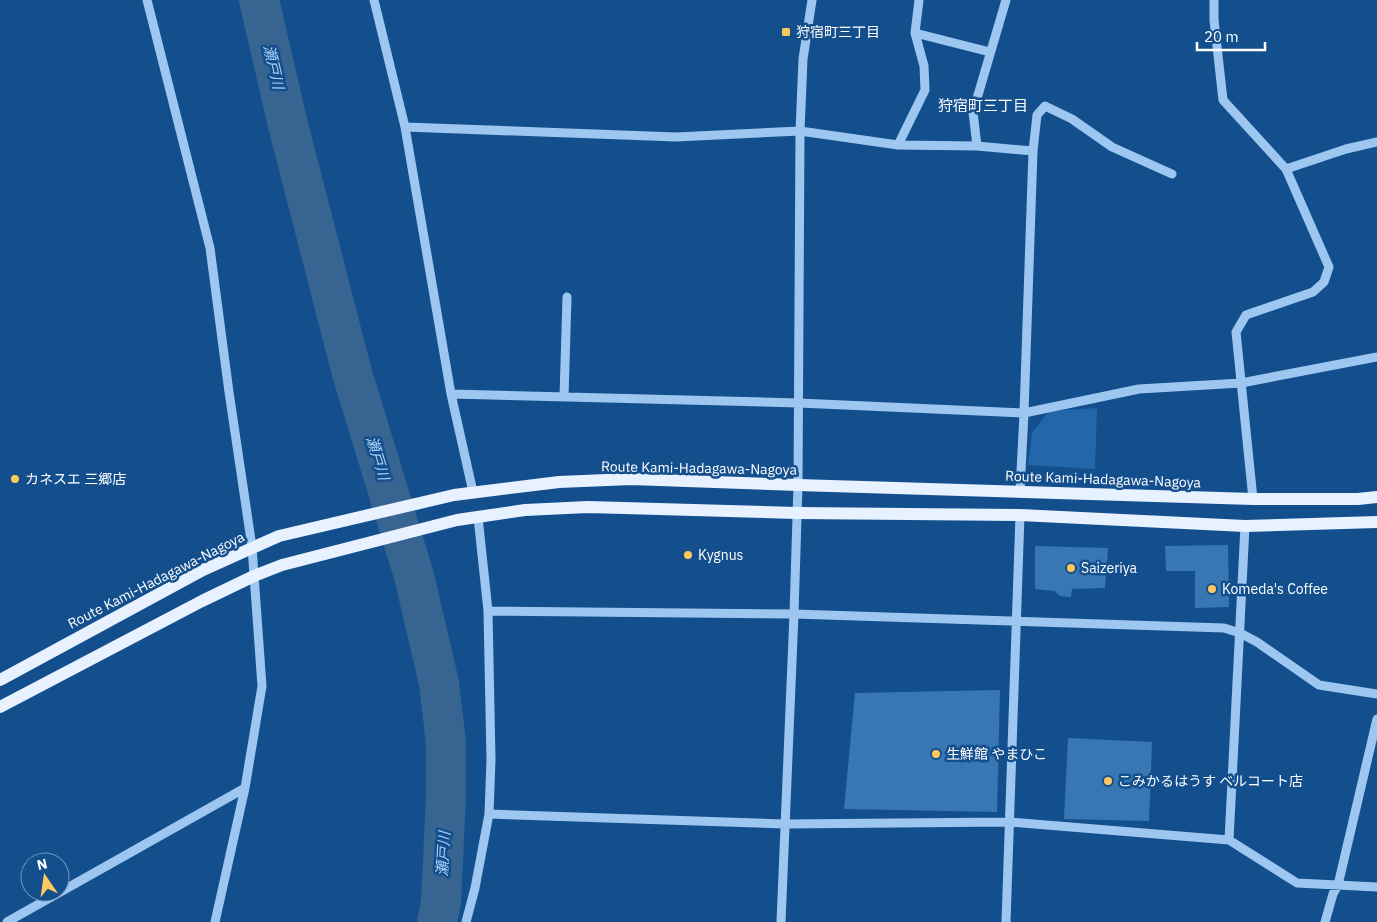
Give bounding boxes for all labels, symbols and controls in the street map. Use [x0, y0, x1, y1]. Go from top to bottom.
scale bar [1197, 20, 1264, 52]
place label: 狩宿町三丁目 [796, 23, 880, 41]
marker: 狩宿町三丁目 [780, 26, 792, 38]
text: 20 m [1204, 27, 1239, 46]
water label: 瀬戸川 [260, 43, 289, 93]
district label: 狩宿町三丁目 [938, 96, 1028, 115]
water label: 瀬戸川 [362, 434, 394, 484]
street label: Route Kami-Hadagawa-Nagoya [601, 457, 798, 479]
street label: Route Kami-Hadagawa-Nagoya [1005, 467, 1202, 491]
place label: カネスエ 三郷店 [25, 470, 126, 488]
marker: カネスエ 三郷店 [9, 473, 21, 485]
street label: Route Kami-Hadagawa-Nagoya [65, 527, 248, 632]
place label: Kygnus [698, 546, 744, 564]
marker: Kygnus [682, 549, 694, 561]
place label: Saizeriya [1081, 559, 1138, 577]
marker: Saizeriya [1065, 562, 1077, 574]
place label: Komeda's Coffee [1222, 580, 1328, 598]
marker: Komeda's Coffee [1206, 583, 1218, 595]
place label: 生鮮館 やまひこ [946, 745, 1047, 763]
marker: 生鮮館 やまひこ [930, 748, 942, 760]
place label: こみかるはうす ベルコート店 [1118, 772, 1303, 790]
marker: こみかるはうす ベルコート店 [1102, 775, 1114, 787]
water label: 瀬戸川 [432, 829, 454, 877]
north arrow [20, 852, 70, 902]
text: N [35, 854, 49, 874]

